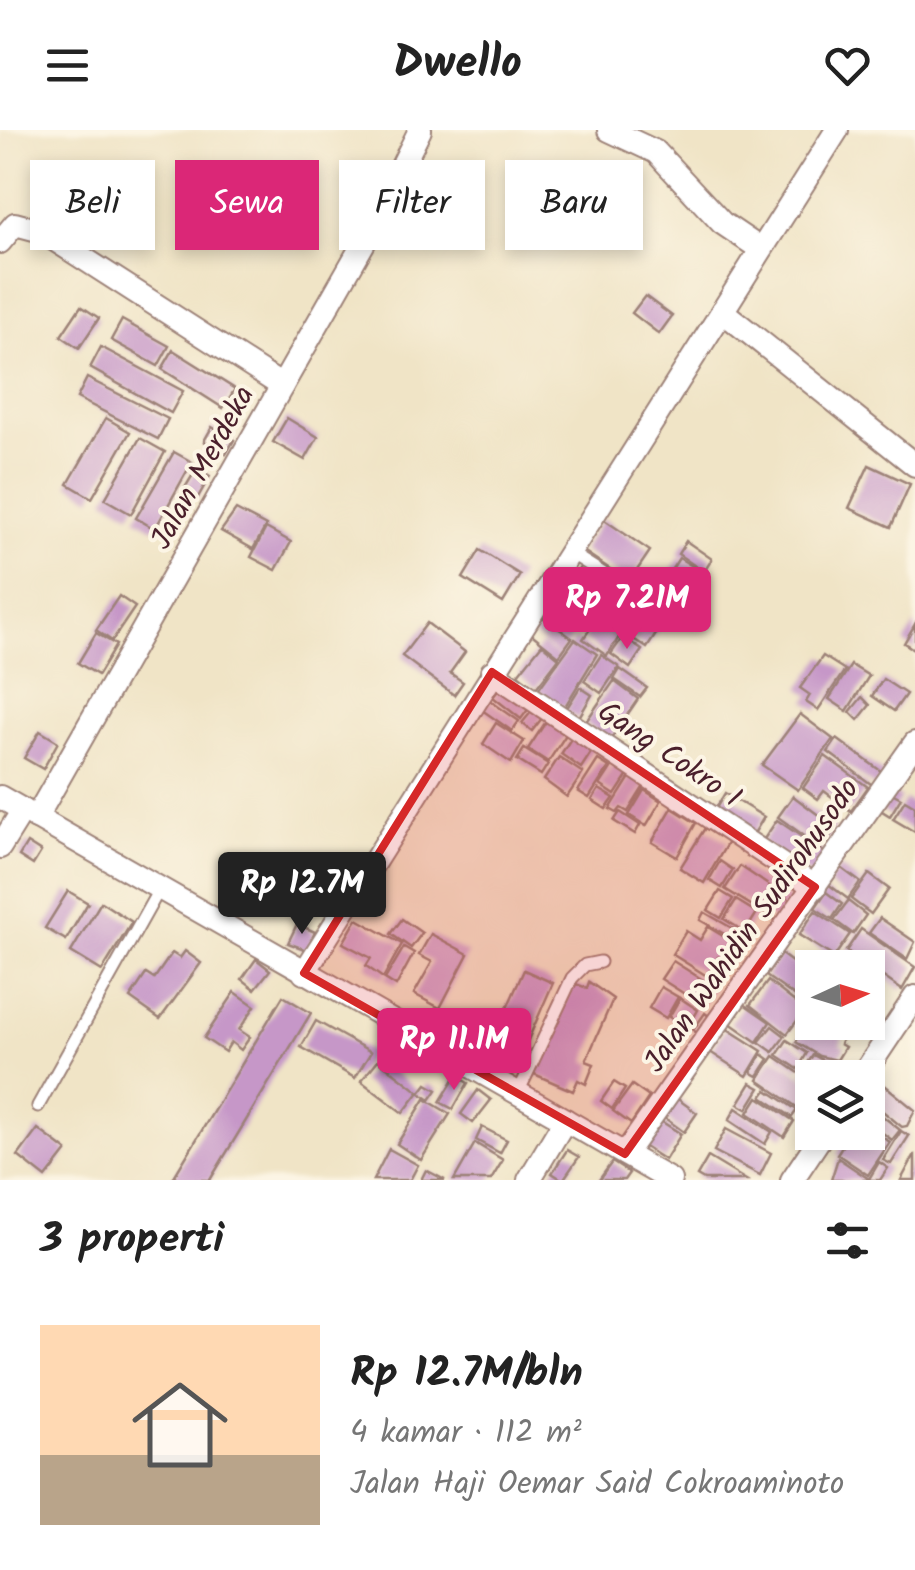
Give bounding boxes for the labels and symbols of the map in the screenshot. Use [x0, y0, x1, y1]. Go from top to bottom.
street label: Jalan Merdeka [139, 377, 269, 559]
pin: Rp 7.21M [524, 567, 730, 652]
street label: Gang Cokro I [587, 690, 751, 822]
street label: Jalan Wahidin Sudirohusodo [633, 769, 873, 1083]
pin: Rp 12.7M [199, 852, 405, 937]
north arrow [795, 950, 885, 1040]
pin: Rp 11.1M [351, 1008, 557, 1093]

